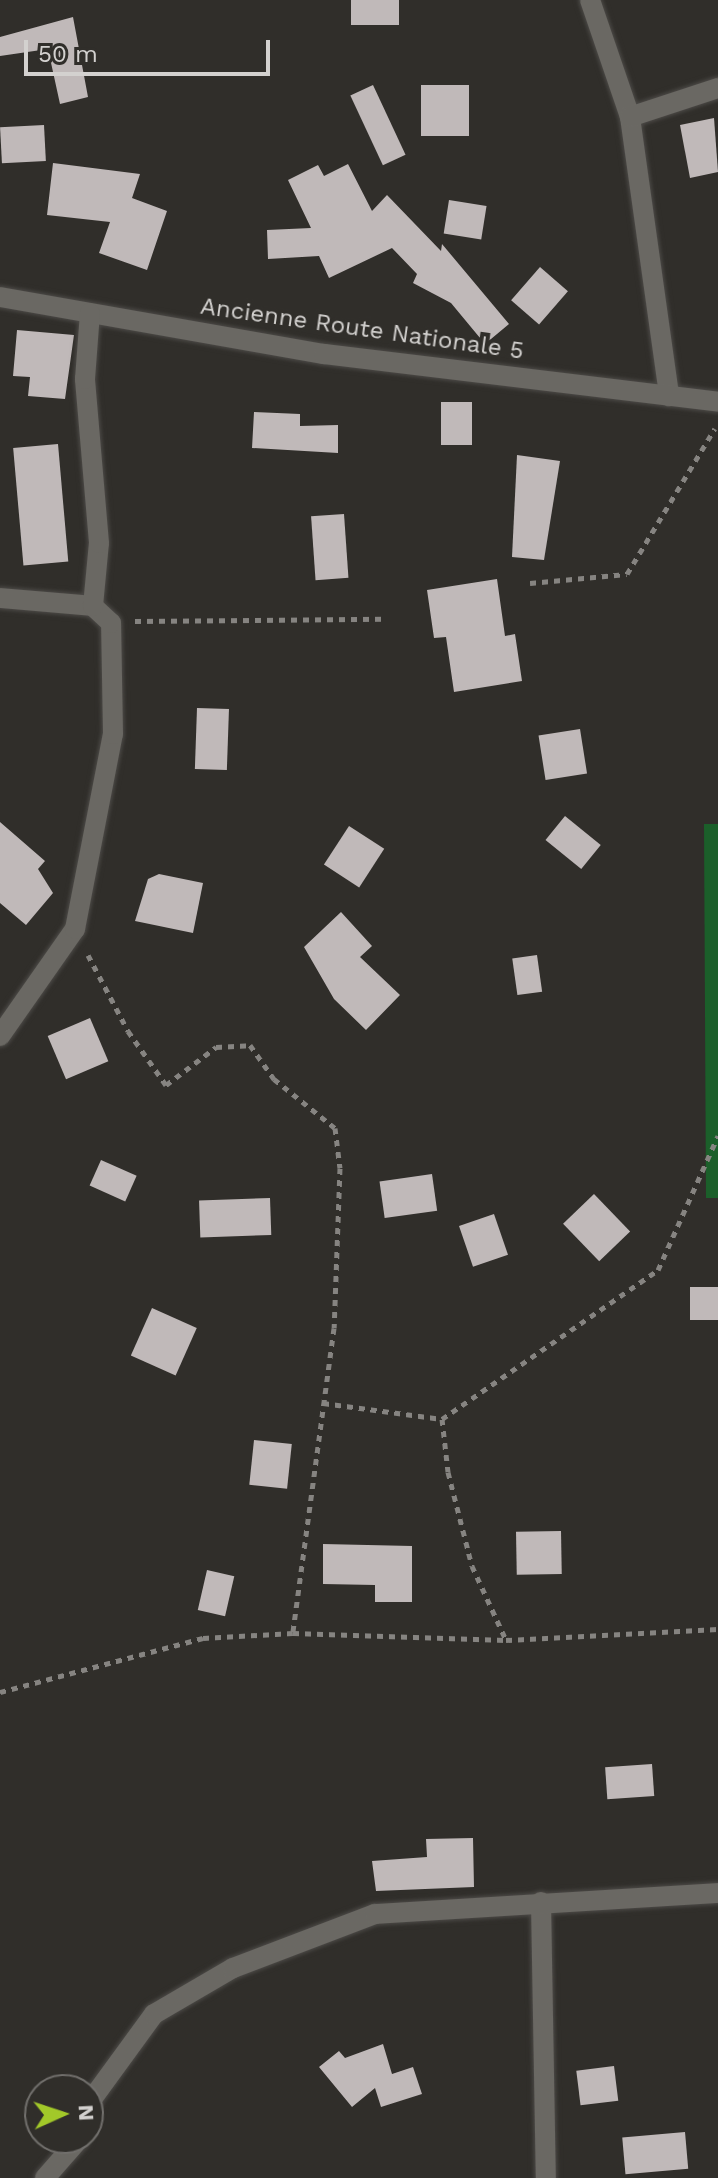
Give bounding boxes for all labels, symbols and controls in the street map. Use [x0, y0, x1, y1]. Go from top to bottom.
scale bar [28, 24, 274, 74]
text: 50 m [38, 40, 98, 68]
street label: Ancienne Route Nationale 5 [199, 292, 525, 366]
north arrow [24, 2074, 104, 2154]
text: N [74, 2104, 99, 2122]

